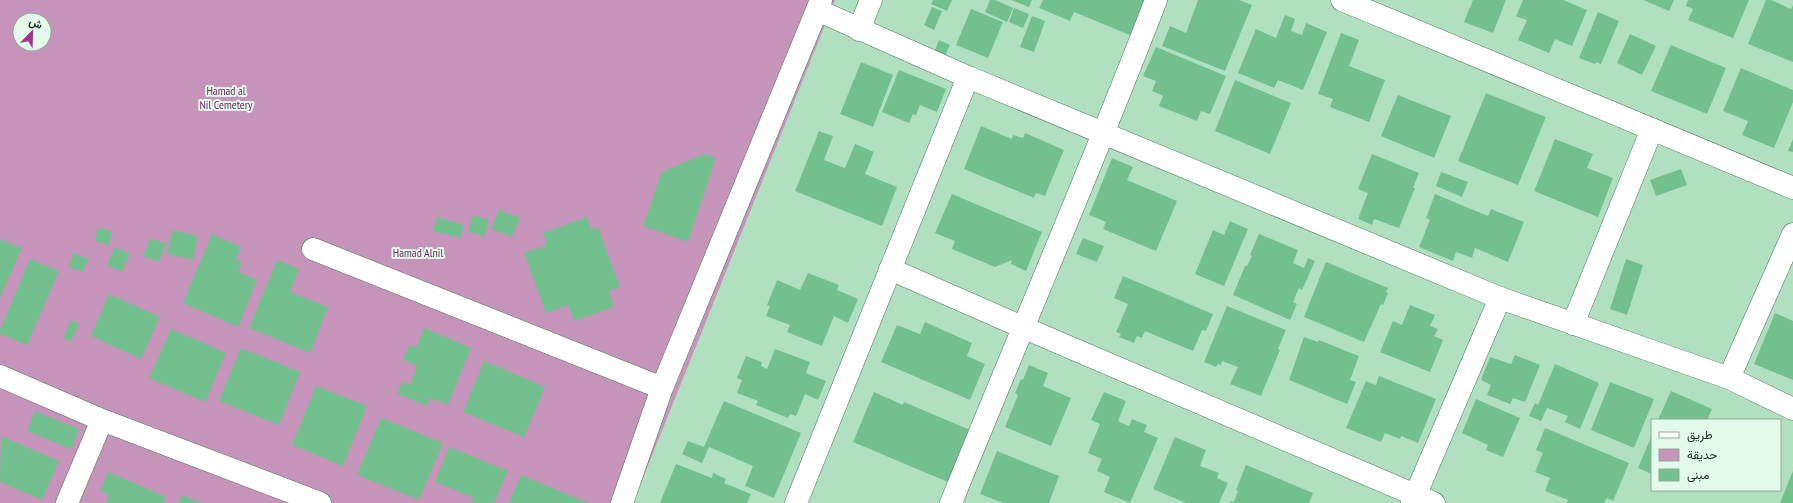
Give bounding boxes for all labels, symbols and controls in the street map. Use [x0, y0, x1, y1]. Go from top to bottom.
north arrow [12, 12, 52, 52]
text: ش [27, 14, 45, 32]
park label: Hamad al Nil Cemetery [199, 83, 253, 112]
park label: Hamad Alnil [393, 245, 443, 260]
legend [1651, 419, 1781, 491]
text: طريق [1687, 427, 1713, 443]
text: حديقة [1687, 447, 1717, 462]
text: مبنى [1687, 467, 1709, 483]

